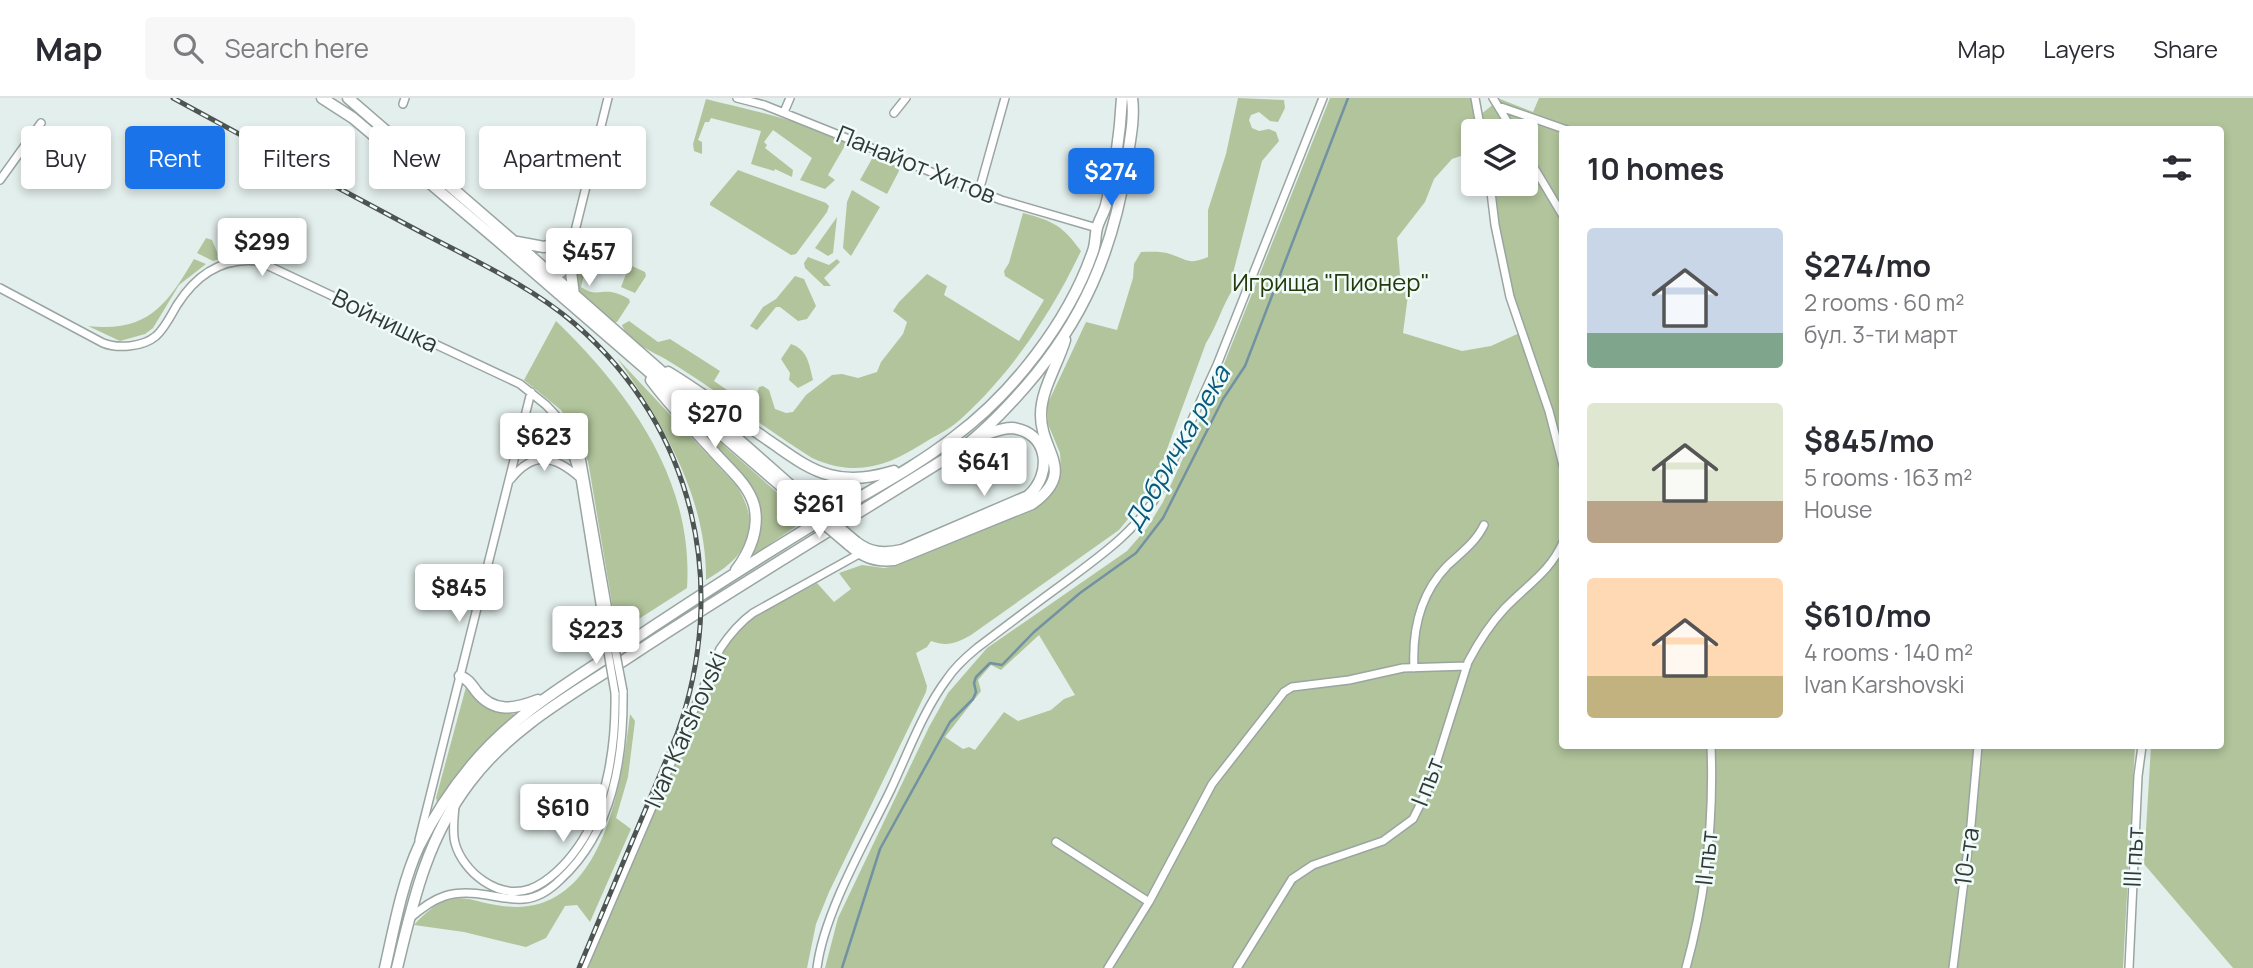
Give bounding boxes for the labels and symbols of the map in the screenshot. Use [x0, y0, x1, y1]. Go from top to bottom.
street label: Панайот Хитов [832, 117, 1001, 211]
pin: $274 [1070, 148, 1152, 208]
pin: $299 [221, 218, 303, 278]
pin: $457 [548, 228, 630, 288]
park label: Игрища "Пионер" [1232, 265, 1430, 298]
street label: Войнишка [327, 280, 444, 359]
water label: Добричка река [1114, 357, 1239, 536]
pin: $270 [674, 390, 756, 450]
pin: $623 [503, 414, 585, 473]
pin: $641 [943, 438, 1025, 498]
pin: $261 [778, 480, 860, 540]
pin: $845 [418, 564, 500, 624]
pin: $223 [555, 606, 637, 666]
street label: Ivan Karshovski [635, 646, 734, 813]
street label: І път [1402, 752, 1451, 811]
pin: $610 [522, 784, 604, 844]
street label: 10-та [1945, 825, 1986, 888]
street label: ІІІ път [2114, 826, 2151, 888]
street label: ІІ път [1686, 829, 1725, 887]

